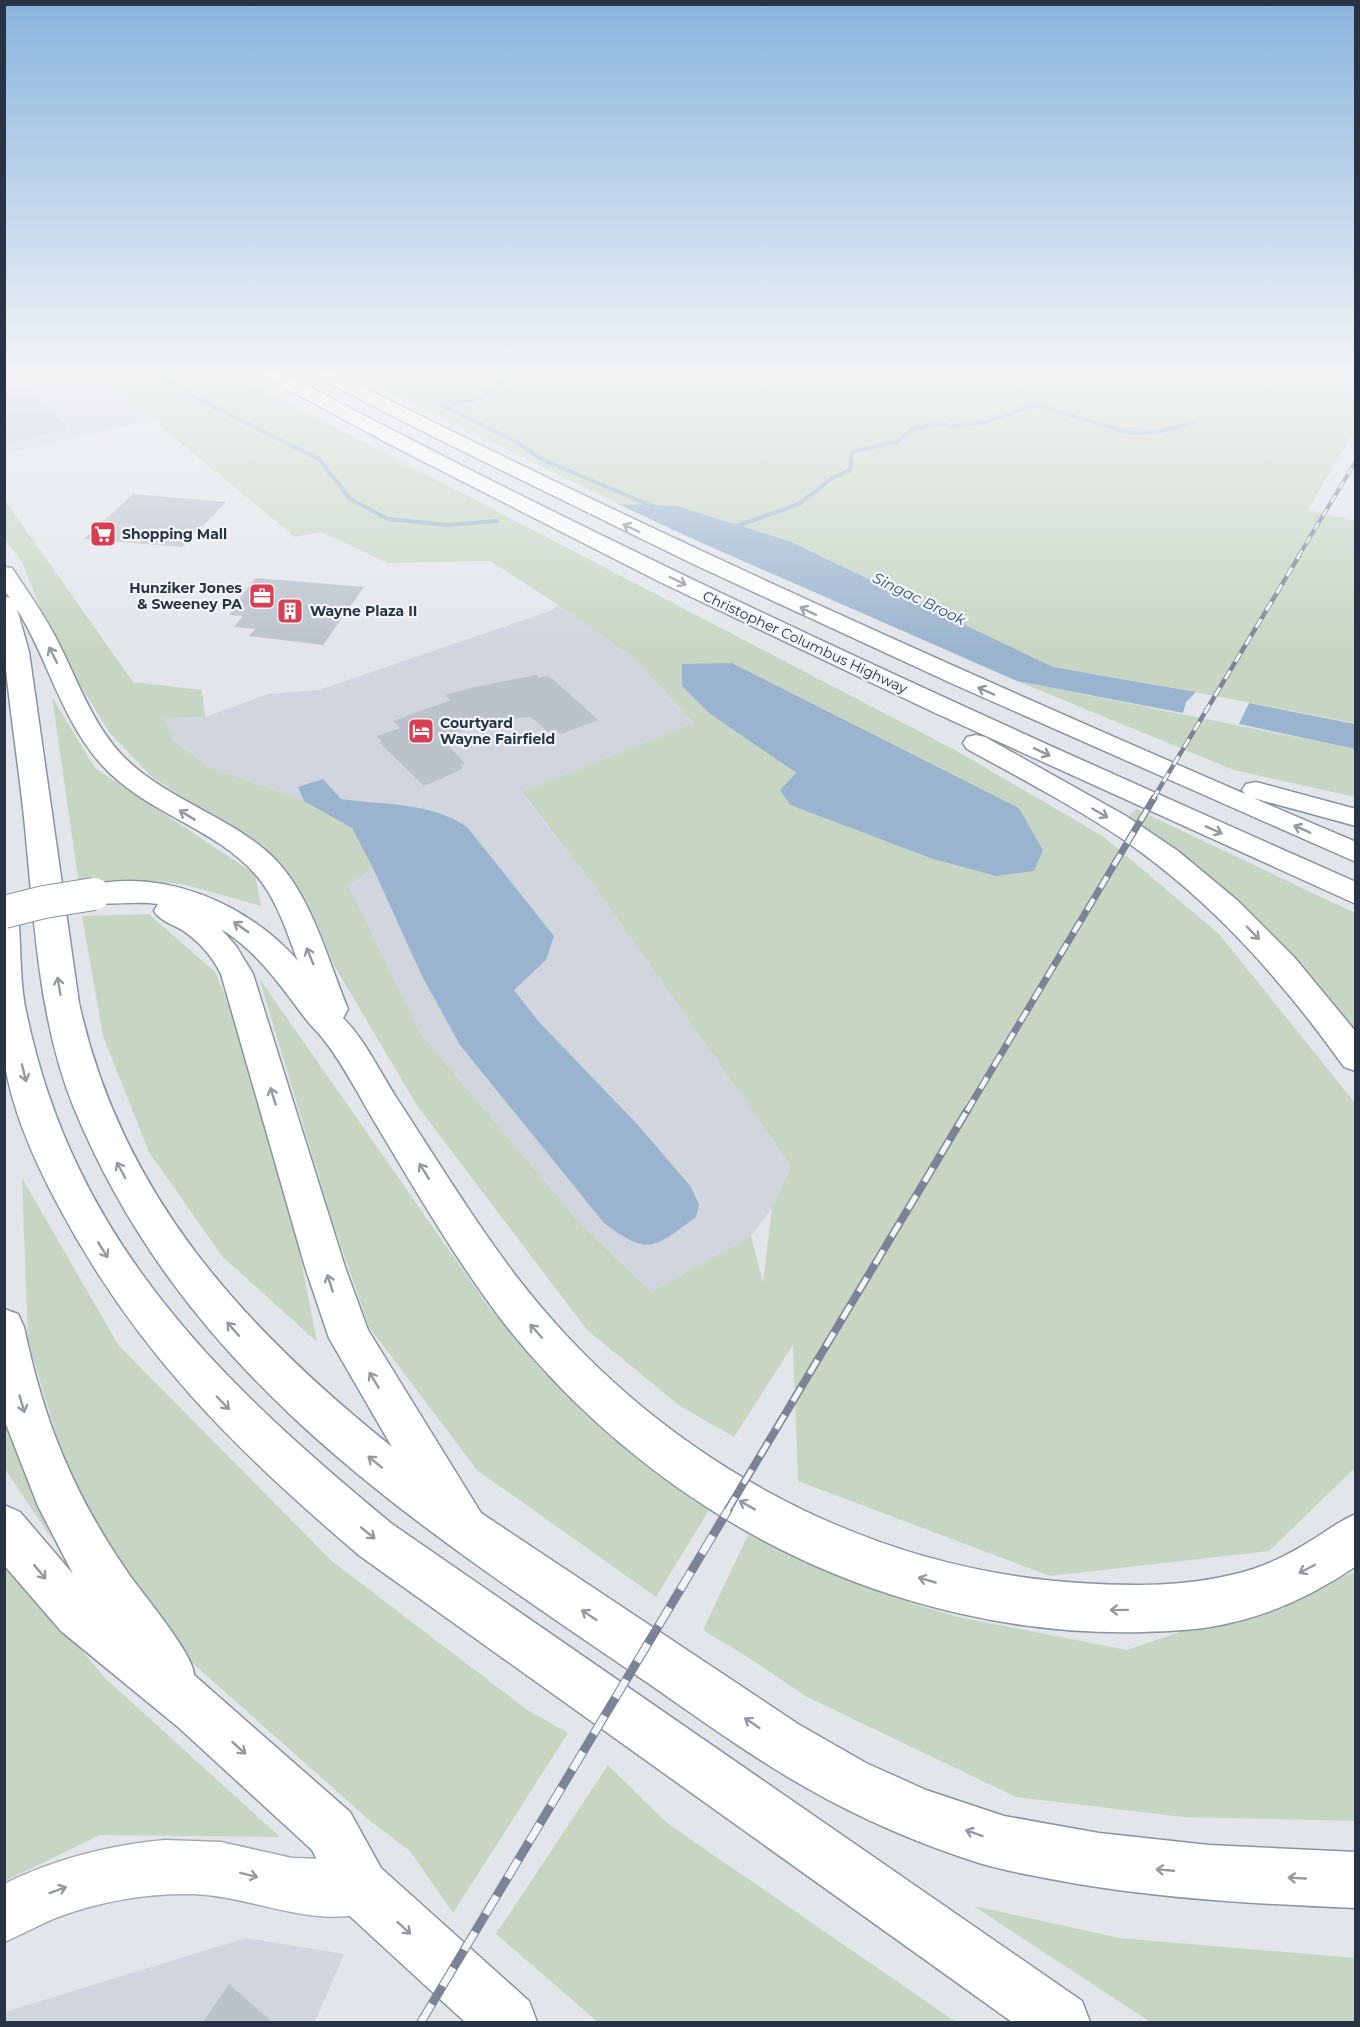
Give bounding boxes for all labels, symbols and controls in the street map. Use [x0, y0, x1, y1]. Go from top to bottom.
supermarket icon: Shopping Mall [88, 519, 118, 549]
one-way arrow [623, 522, 641, 534]
place label: Shopping Mall [122, 525, 227, 543]
water label: Singac Brook [870, 568, 970, 630]
one-way arrow [669, 576, 687, 588]
place label: Hunziker Jones & Sweeney PA [129, 579, 243, 613]
office icon: Hunziker Jones & Sweeney PA [247, 581, 277, 611]
street label: Christopher Columbus Highway [700, 587, 911, 698]
building icon: Wayne Plaza II [275, 596, 305, 626]
place label: Wayne Plaza II [310, 602, 417, 620]
one-way arrow [799, 604, 817, 616]
one-way arrow [47, 647, 58, 665]
one-way arrow [977, 684, 995, 696]
place label: Courtyard Wayne Fairfield [440, 714, 555, 748]
hotel icon: Courtyard Wayne Fairfield [406, 716, 436, 746]
one-way arrow [1033, 746, 1051, 758]
one-way arrow [1091, 807, 1108, 819]
one-way arrow [179, 808, 196, 820]
one-way arrow [1293, 823, 1312, 834]
one-way arrow [1204, 825, 1222, 836]
one-way arrow [233, 921, 249, 933]
one-way arrow [1245, 925, 1260, 940]
one-way arrow [304, 948, 315, 966]
one-way arrow [54, 977, 65, 997]
one-way arrow [19, 1063, 30, 1082]
one-way arrow [267, 1087, 278, 1106]
one-way arrow [115, 1162, 127, 1179]
one-way arrow [418, 1163, 430, 1180]
one-way arrow [97, 1241, 109, 1258]
one-way arrow [324, 1274, 335, 1293]
one-way arrow [226, 1322, 240, 1337]
one-way arrow [529, 1324, 543, 1339]
one-way arrow [367, 1372, 379, 1389]
one-way arrow [17, 1394, 28, 1413]
one-way arrow [216, 1396, 230, 1411]
one-way arrow [367, 1456, 383, 1469]
one-way arrow [739, 1499, 756, 1511]
one-way arrow [360, 1527, 376, 1540]
one-way arrow [1299, 1563, 1316, 1575]
one-way arrow [33, 1564, 47, 1579]
one-way arrow [917, 1574, 936, 1585]
one-way arrow [1109, 1604, 1129, 1616]
one-way arrow [581, 1608, 598, 1620]
one-way arrow [743, 1716, 760, 1729]
one-way arrow [231, 1741, 246, 1755]
one-way arrow [965, 1826, 984, 1837]
one-way arrow [1156, 1864, 1176, 1875]
one-way arrow [239, 1870, 258, 1882]
one-way arrow [1288, 1872, 1308, 1883]
one-way arrow [48, 1884, 67, 1895]
one-way arrow [396, 1921, 411, 1935]

